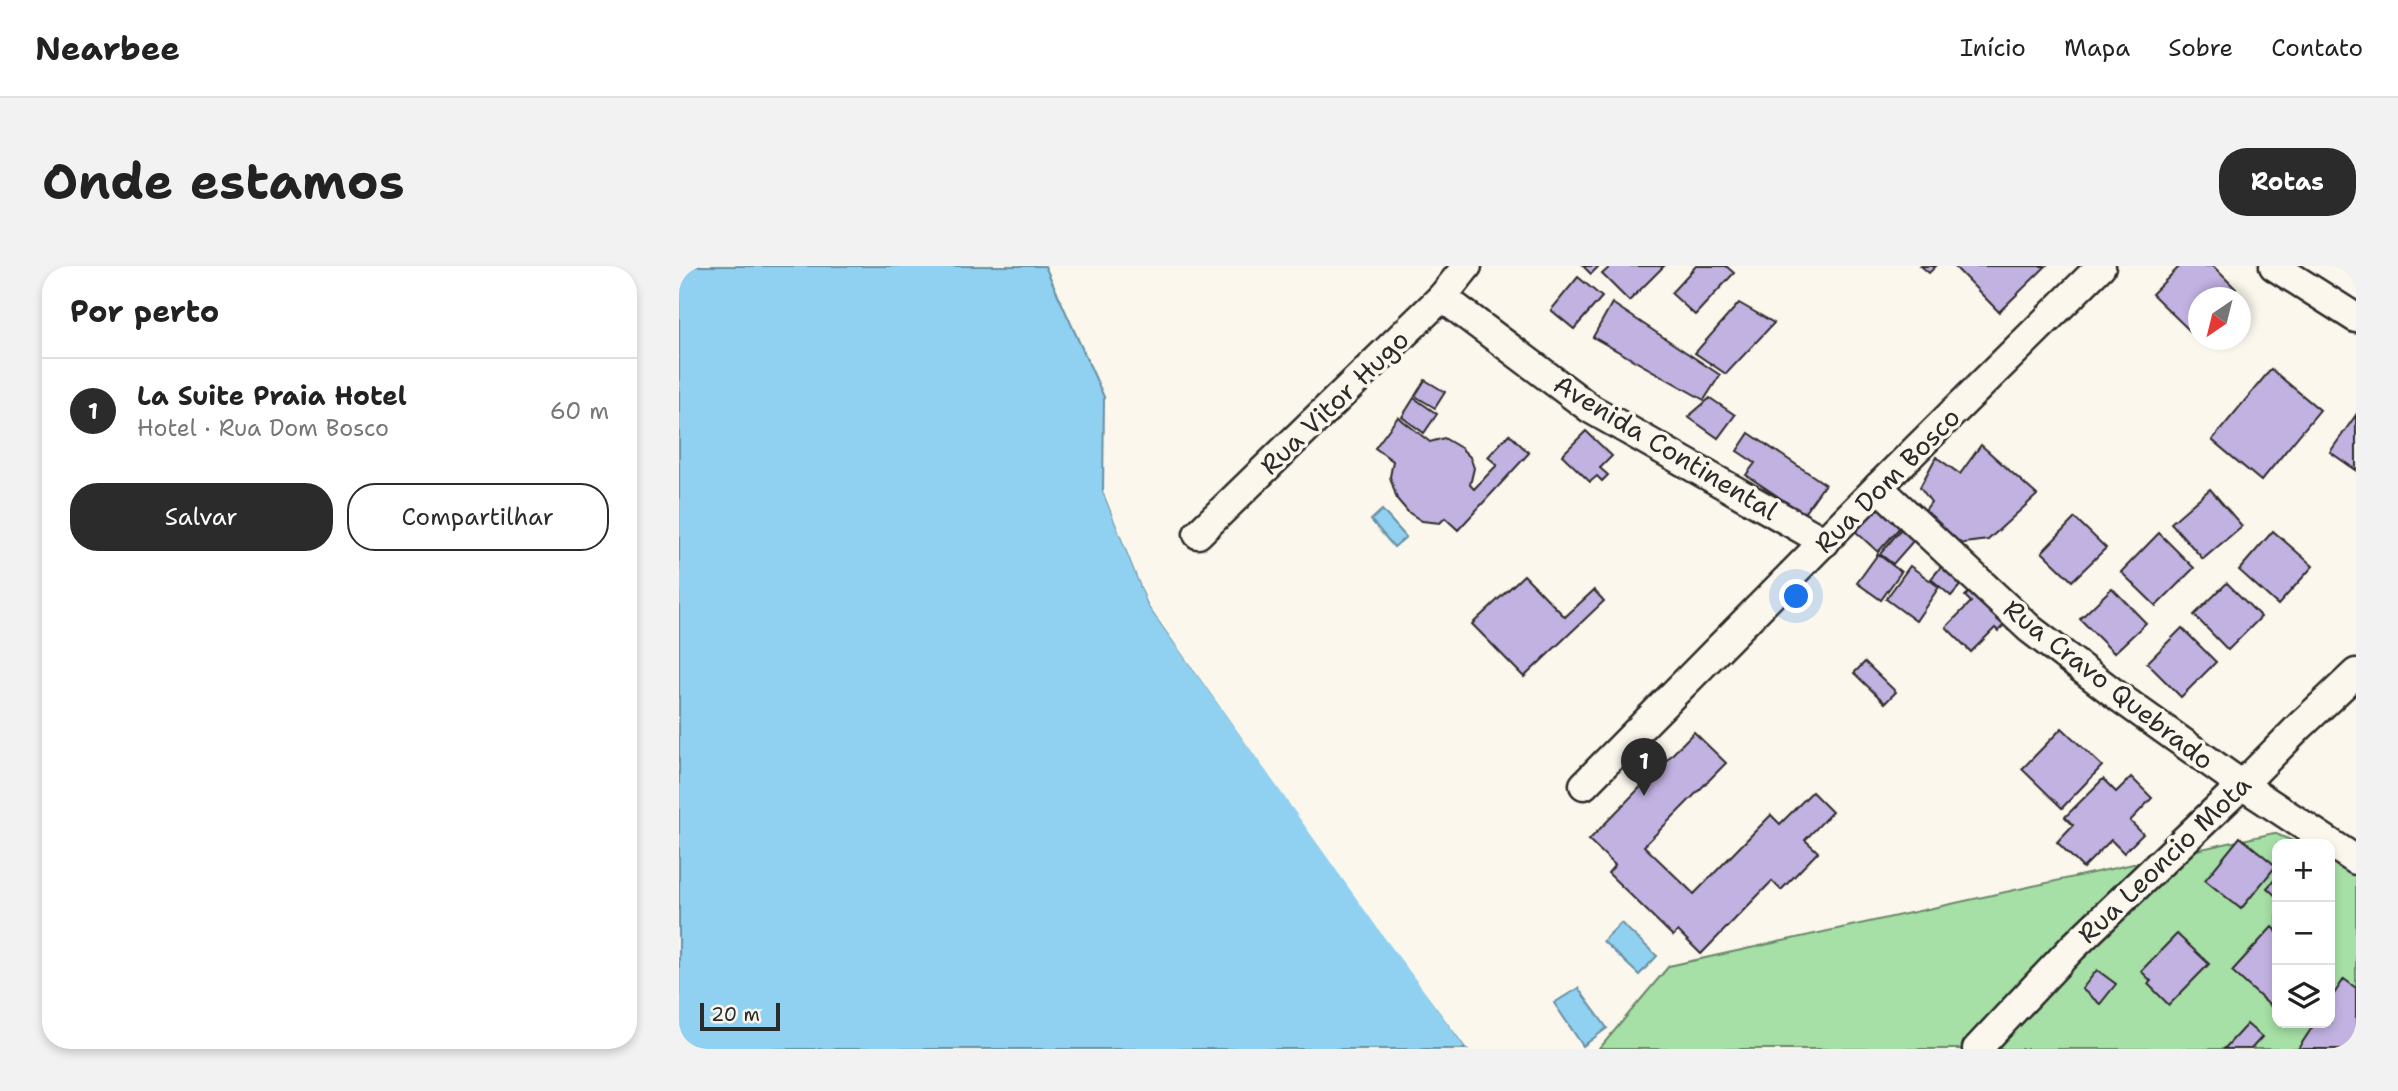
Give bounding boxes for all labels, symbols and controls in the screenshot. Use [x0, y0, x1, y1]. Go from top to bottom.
text: Nearbee [35, 26, 180, 71]
text: Início [1960, 32, 2026, 64]
text: Mapa [2064, 32, 2130, 64]
text: Sobre [2168, 32, 2233, 64]
text: Contato [2271, 32, 2363, 64]
button: Rotas [2219, 148, 2356, 216]
text: Onde estamos [42, 149, 405, 215]
north arrow [2188, 287, 2251, 350]
text: Por perto [70, 291, 219, 332]
street label: Rua Vitor Hugo [1252, 322, 1416, 482]
street label: Avenida Continental [1547, 366, 1785, 528]
text: La Suite Praia Hotel [137, 378, 407, 413]
text: 1 [88, 396, 98, 426]
text: 60 m [550, 396, 609, 426]
street label: Rua Dom Bosco [1807, 400, 1967, 560]
text: Hotel · Rua Dom Bosco [137, 413, 389, 443]
button: Salvar [70, 483, 333, 551]
button: Compartilhar [347, 483, 609, 551]
your location [1779, 579, 1813, 613]
street label: Rua Cravo Quebrado [1997, 591, 2221, 777]
pin: 1 [1621, 738, 1667, 796]
street label: Rua Leoncio Mota [2070, 767, 2258, 951]
map controls [2272, 839, 2335, 1028]
button: + [2272, 839, 2335, 902]
button: − [2272, 902, 2335, 965]
button: layers [2272, 965, 2335, 1028]
scale bar [700, 1000, 781, 1032]
text: 20 m [711, 1002, 760, 1027]

